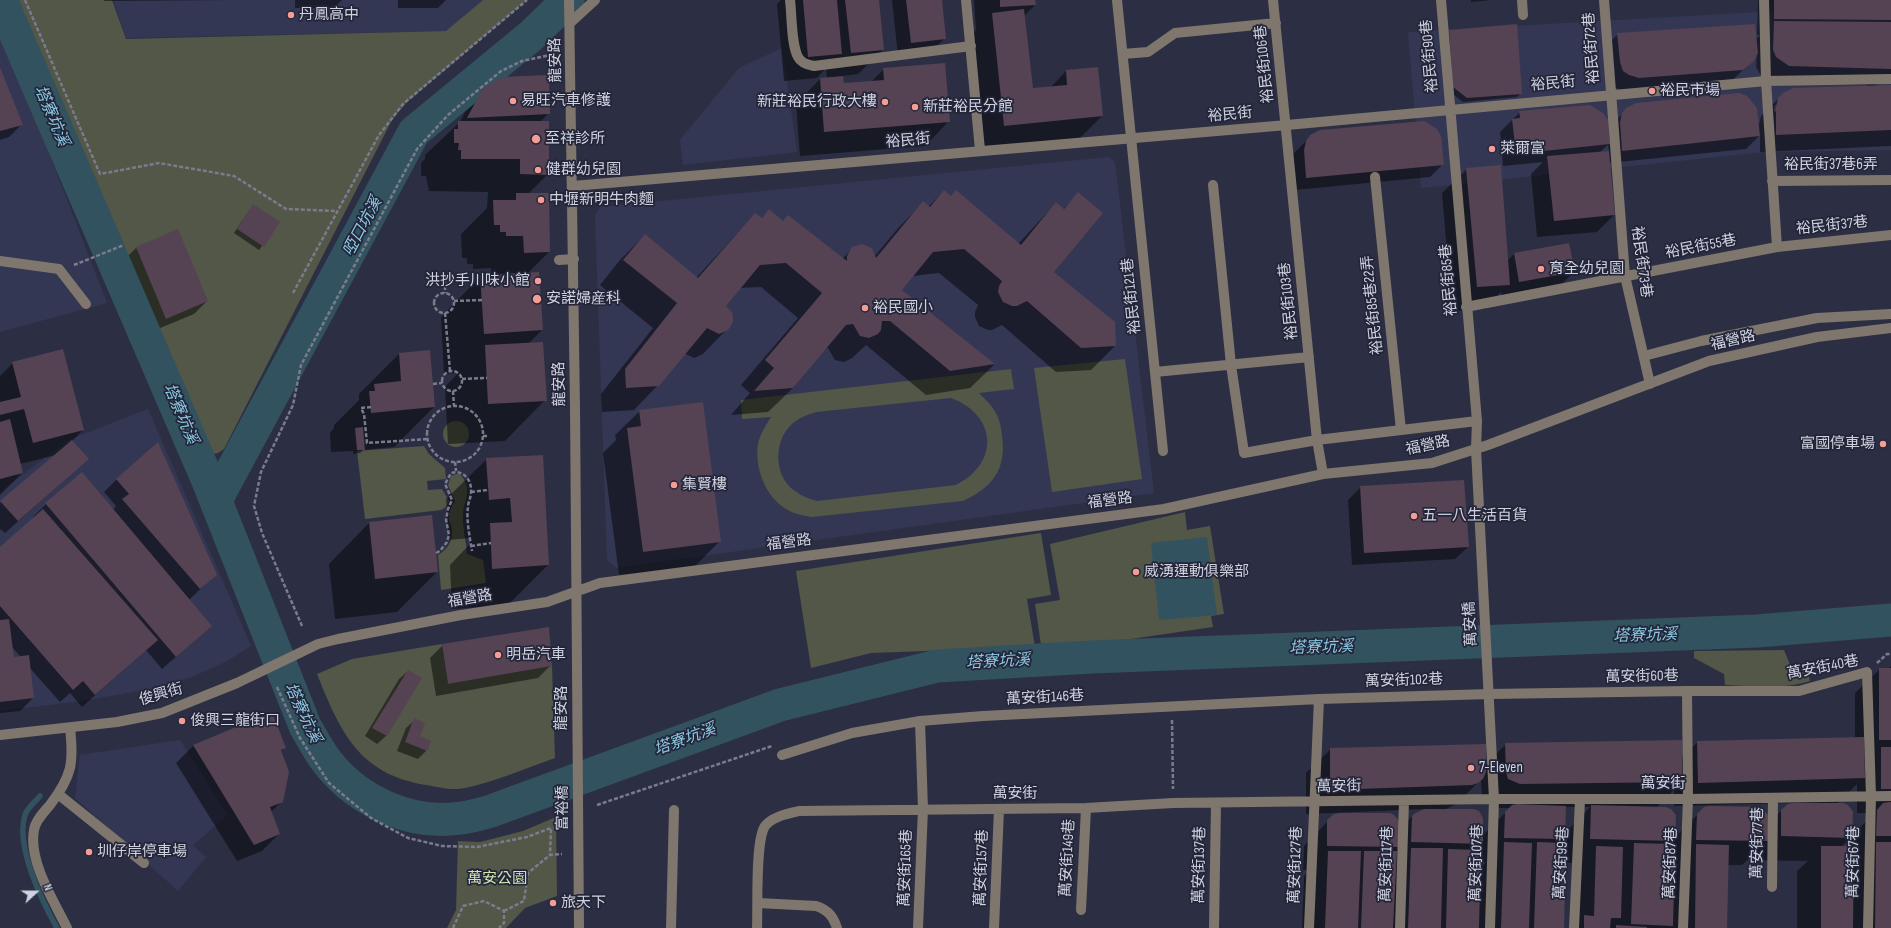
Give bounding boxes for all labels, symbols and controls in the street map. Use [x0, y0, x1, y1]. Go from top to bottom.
place label: 丹鳳高中 [299, 6, 359, 24]
marker: 丹鳳高中 [286, 10, 296, 20]
street label: 裕民街72巷 [1581, 11, 1603, 85]
street label: 裕民街90巷 [1418, 19, 1442, 93]
street label: 裕民街106巷 [1252, 24, 1278, 104]
street label: 龍安路 [547, 37, 565, 83]
street label: 裕民街 [1530, 73, 1576, 95]
place label: 裕民市場 [1660, 82, 1720, 100]
water label: 塔寮坑溪 [30, 83, 72, 149]
marker: 裕民市場 [1647, 86, 1657, 96]
place label: 易旺汽車修護 [521, 92, 611, 110]
place label: 新莊裕民行政大樓 [757, 93, 877, 111]
marker: 易旺汽車修護 [508, 96, 518, 106]
marker: 新莊裕民行政大樓 [880, 97, 890, 107]
place label: 新莊裕民分館 [923, 98, 1013, 116]
marker: 新莊裕民分館 [910, 102, 920, 112]
street label: 裕民街 [1207, 104, 1253, 126]
place label: 至祥診所 [545, 130, 605, 148]
street label: 裕民街 [885, 130, 931, 152]
marker: 至祥診所 [530, 133, 542, 145]
place label: 萊爾富 [1500, 140, 1545, 158]
marker: 萊爾富 [1487, 144, 1497, 154]
street label: 裕民街37巷6弄 [1784, 156, 1878, 174]
place label: 健群幼兒園 [546, 161, 621, 179]
marker: 健群幼兒園 [533, 165, 543, 175]
place label: 中壢新明牛肉麵 [549, 191, 654, 209]
water label: 啞口坑溪 [340, 194, 386, 260]
marker: 中壢新明牛肉麵 [536, 195, 546, 205]
street label: 裕民街37巷 [1795, 213, 1869, 239]
street label: 裕民街73巷 [1627, 225, 1655, 299]
street label: 裕民街55巷 [1664, 231, 1738, 263]
street label: 裕民街85巷 [1437, 243, 1461, 317]
street label: 裕民街85巷22弄 [1359, 254, 1387, 356]
street label: 裕民街121巷 [1119, 257, 1145, 335]
place label: 育全幼兒園 [1549, 260, 1624, 278]
street label: 裕民街103巷 [1276, 261, 1302, 341]
marker: 育全幼兒園 [1536, 264, 1546, 274]
place label: 洪抄手川味小館 [425, 272, 530, 290]
marker: 洪抄手川味小館 [533, 276, 543, 286]
place label: 安諾婦産科 [546, 290, 621, 308]
marker: 安諾婦産科 [531, 293, 543, 305]
place label: 裕民國小 [873, 299, 933, 317]
marker: 裕民國小 [860, 303, 870, 313]
street label: 福營路 [1709, 327, 1757, 355]
street label: 龍安路 [551, 361, 569, 407]
water label: 塔寮坑溪 [159, 381, 201, 447]
street label: 福營路 [1404, 433, 1452, 459]
place label: 富國停車場 [1800, 435, 1875, 453]
marker: 富國停車場 [1878, 439, 1888, 449]
place label: 集賢樓 [682, 476, 727, 494]
marker: 集賢樓 [669, 480, 679, 490]
street label: 福營路 [1087, 489, 1133, 513]
place label: 五一八生活百貨 [1422, 507, 1527, 525]
marker: 五一八生活百貨 [1409, 511, 1419, 521]
street label: 福營路 [766, 531, 812, 555]
place label: 威湧運動俱樂部 [1144, 563, 1249, 581]
marker: 威湧運動俱樂部 [1131, 567, 1141, 577]
street label: 福營路 [446, 586, 494, 612]
street label: 萬安橋 [1461, 601, 1481, 647]
water label: 塔寮坑溪 [1613, 625, 1677, 647]
water label: 塔寮坑溪 [1289, 637, 1353, 659]
place label: 明岳汽車 [506, 646, 566, 664]
marker: 明岳汽車 [493, 650, 503, 660]
water label: 塔寮坑溪 [966, 651, 1030, 673]
street label: 萬安街40巷 [1785, 652, 1861, 684]
street label: 萬安街60巷 [1605, 667, 1679, 687]
street label: 萬安街102巷 [1365, 671, 1443, 691]
street label: 俊興街 [137, 680, 185, 710]
water label: 塔寮坑溪 [280, 680, 324, 746]
street label: 龍安路 [553, 686, 571, 730]
street label: 萬安街146巷 [1006, 687, 1084, 709]
place label: 俊興三龍街口 [190, 712, 280, 730]
marker: 俊興三龍街口 [177, 716, 187, 726]
water label: 塔寮坑溪 [652, 720, 718, 760]
place label: 7-Eleven [1479, 759, 1523, 777]
marker: 7-Eleven [1466, 763, 1476, 773]
street label: 萬安街 [1641, 775, 1685, 793]
street label: 萬安街 [1316, 778, 1362, 796]
street label: 萬安街 [993, 785, 1037, 803]
street label: 富裕橋 [554, 786, 572, 830]
street label: 萬安街77巷 [1748, 807, 1768, 879]
street label: 萬安街149巷 [1057, 818, 1079, 898]
street label: 萬安街107巷 [1467, 824, 1487, 902]
street label: 萬安街117巷 [1377, 825, 1397, 903]
street label: 萬安街137巷 [1190, 826, 1210, 904]
street label: 萬安街127巷 [1286, 826, 1306, 904]
street label: 萬安街99巷 [1551, 826, 1573, 900]
street label: 萬安街87巷 [1661, 826, 1681, 900]
street label: 萬安街67巷 [1844, 826, 1864, 898]
street label: 萬安街165巷 [896, 829, 916, 907]
street label: 萬安街157巷 [972, 829, 992, 907]
place label: 圳仔岸停車場 [97, 843, 187, 861]
marker: 圳仔岸停車場 [84, 847, 94, 857]
park label: 萬安公園 [467, 870, 527, 888]
north arrow [16, 872, 56, 912]
text: N [41, 882, 55, 893]
place label: 旅天下 [561, 894, 606, 912]
marker: 旅天下 [548, 898, 558, 908]

